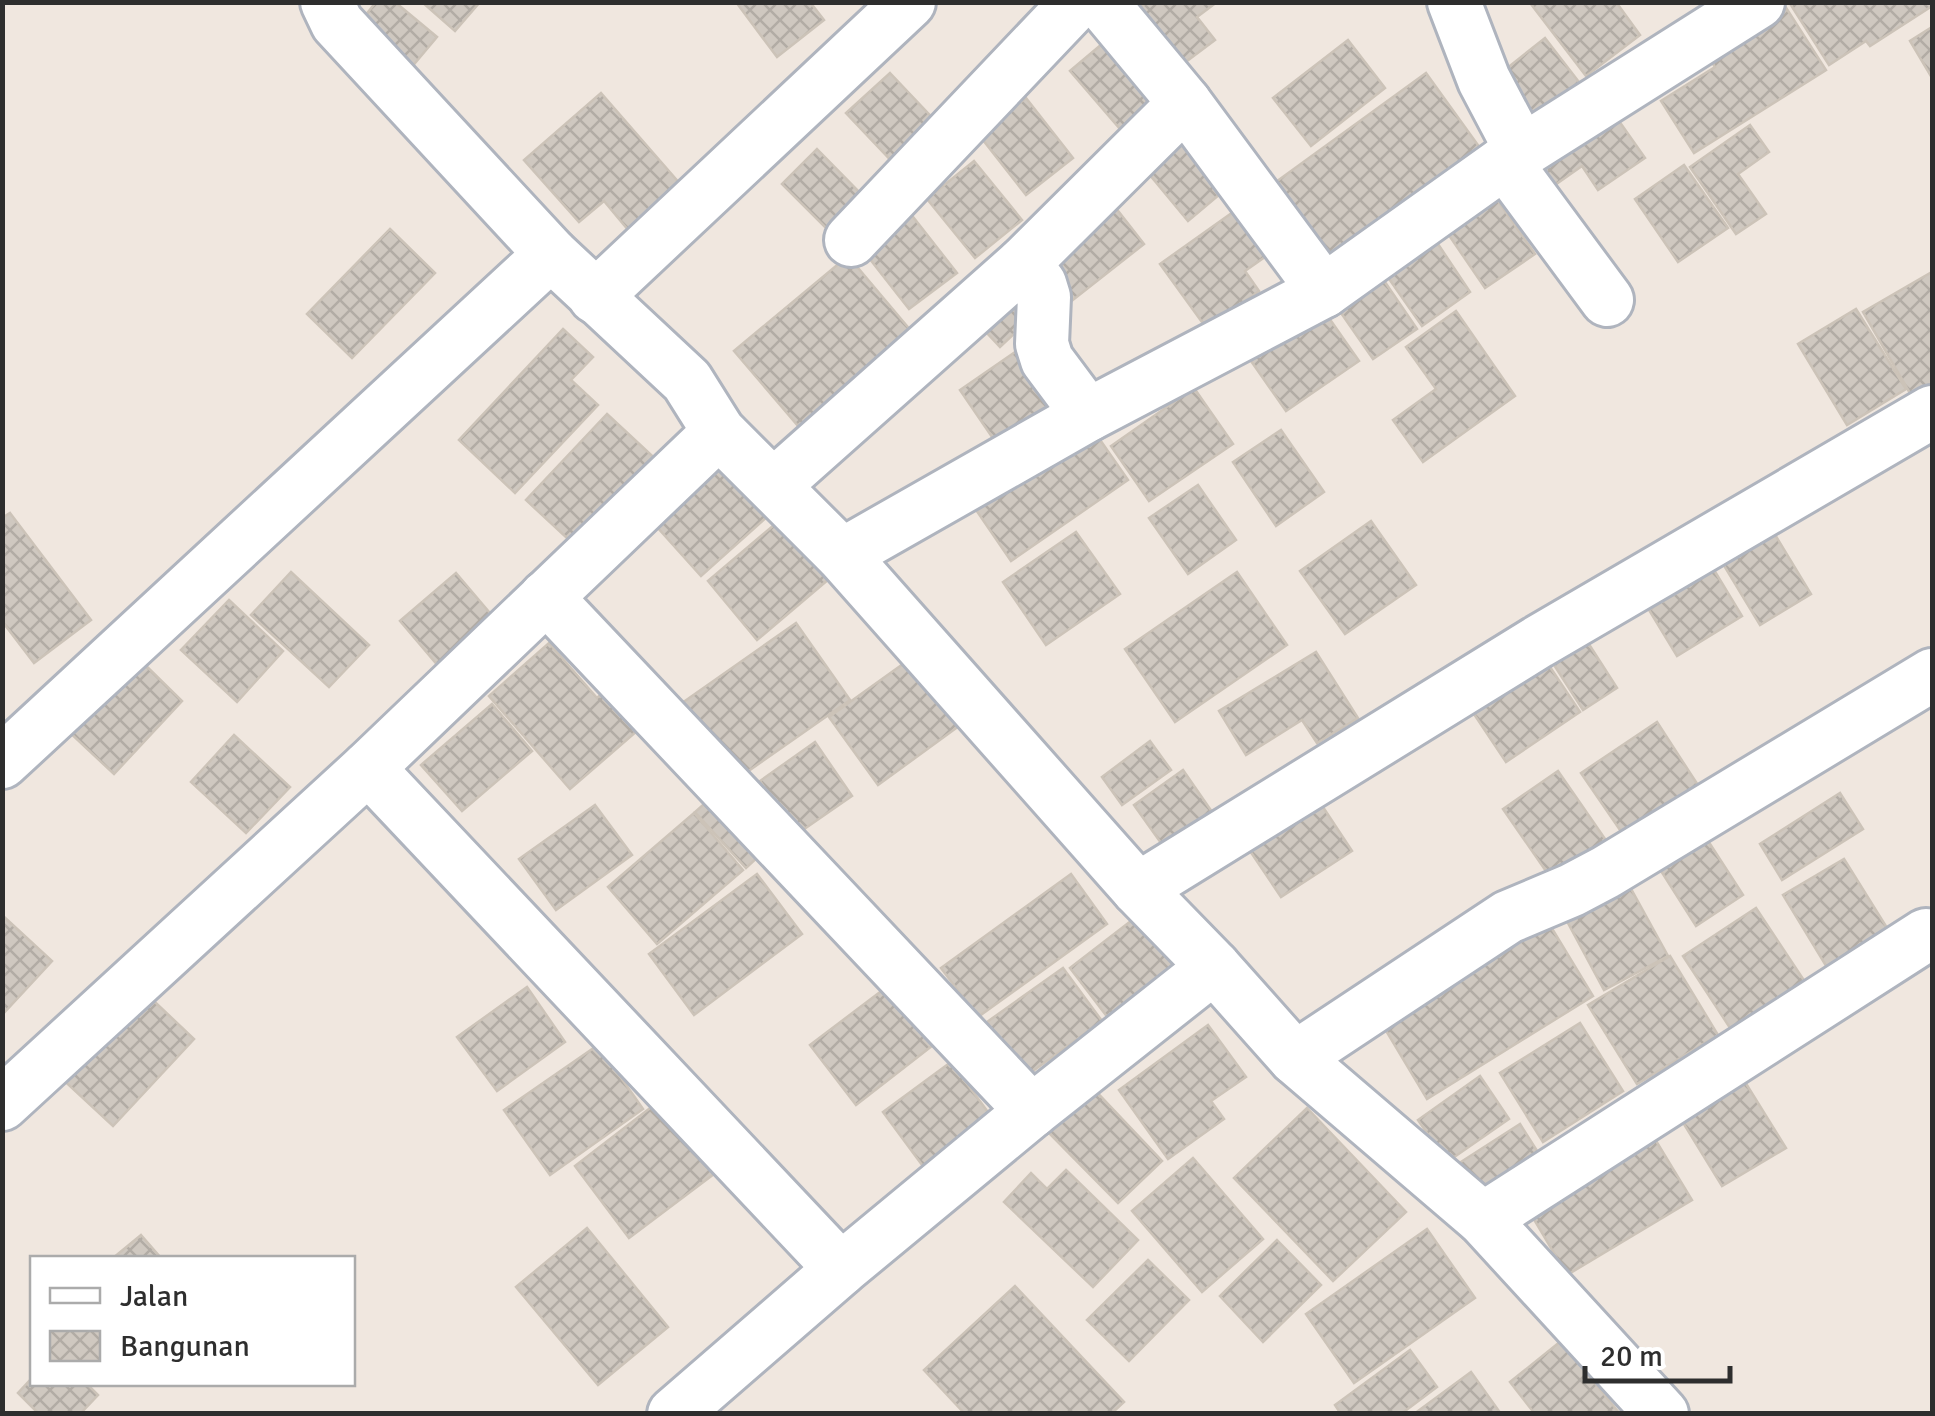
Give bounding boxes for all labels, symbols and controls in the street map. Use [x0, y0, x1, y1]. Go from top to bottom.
legend [30, 1256, 355, 1386]
text: Jalan [120, 1278, 188, 1315]
scale bar [1585, 1321, 1730, 1383]
text: Bangunan [120, 1328, 250, 1365]
text: 20 m [1600, 1338, 1663, 1375]

